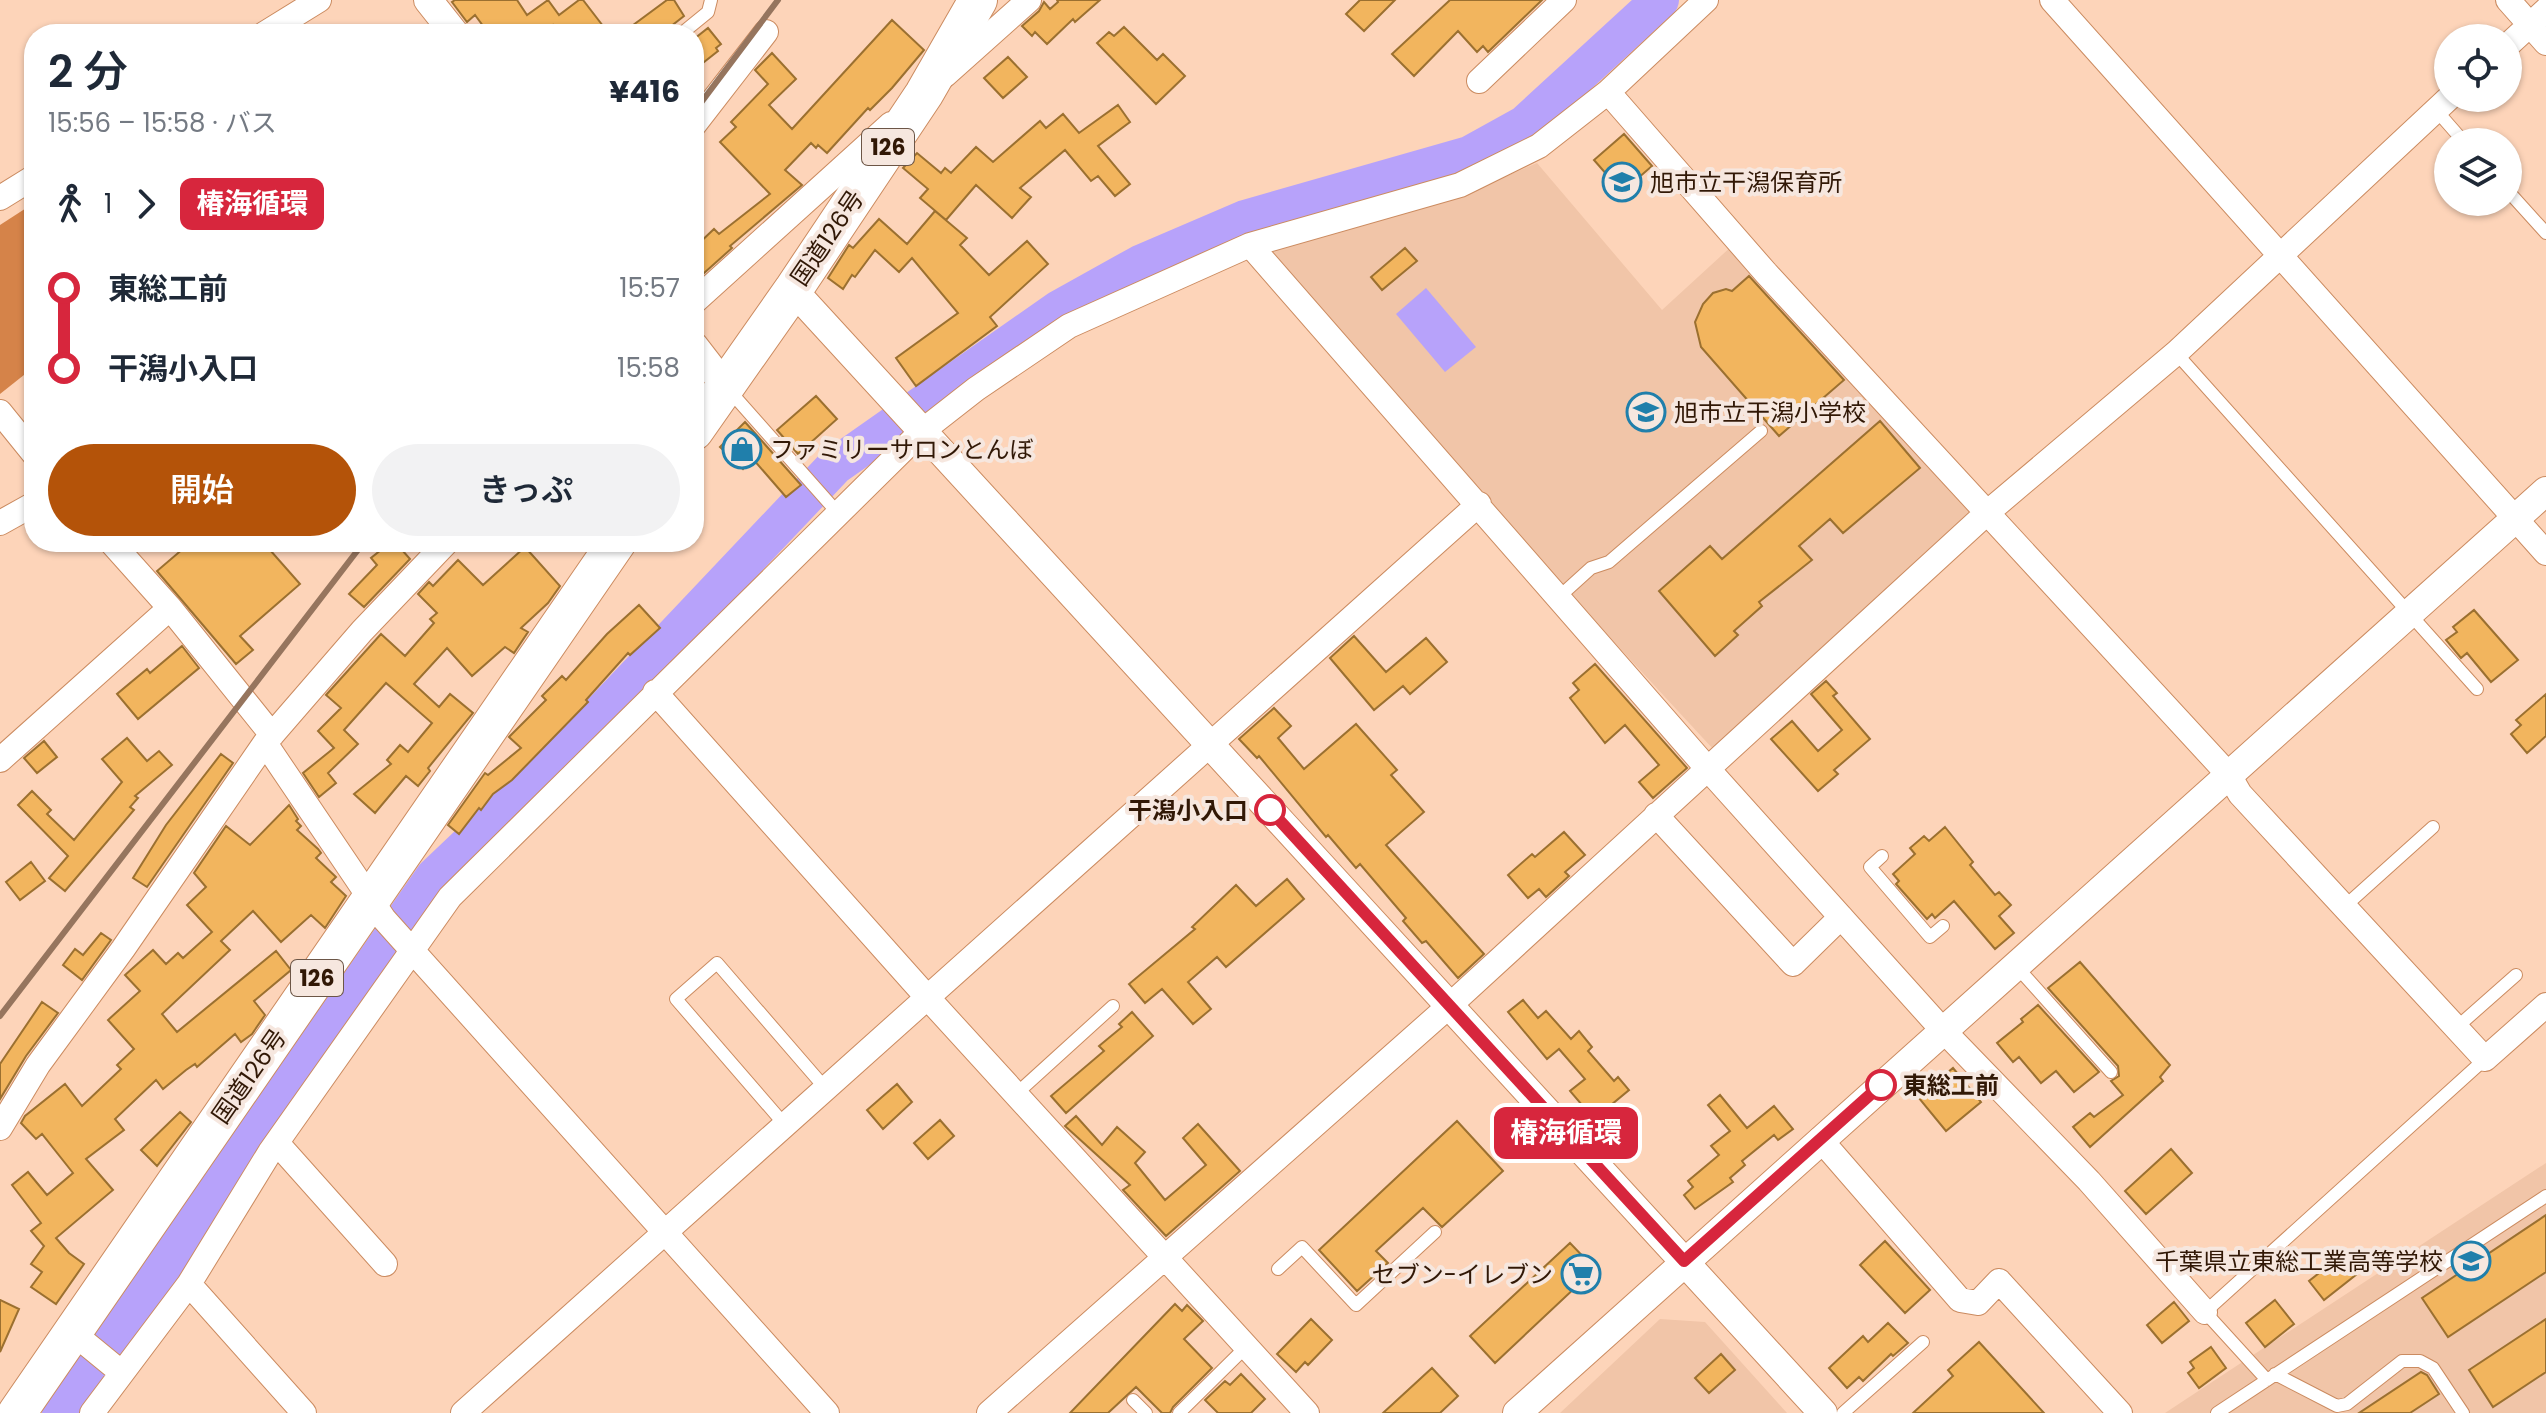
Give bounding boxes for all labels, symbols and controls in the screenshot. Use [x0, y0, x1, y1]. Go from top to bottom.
map controls [2434, 24, 2522, 216]
button: locate [2434, 24, 2522, 112]
text: 2 分 [48, 41, 128, 102]
text: ¥416 [609, 70, 680, 113]
text: 15:56 – 15:58 · バス [48, 105, 277, 141]
button: layers [2434, 128, 2522, 216]
road number: 126 [862, 129, 914, 165]
school or university icon: 旭市立干潟保育所 [1601, 161, 1643, 203]
place label: 旭市立干潟保育所 [1650, 166, 1842, 199]
icon: walk [48, 182, 92, 226]
icon: forward [124, 182, 168, 226]
text: 椿海循環 [196, 184, 308, 223]
street label: 国道126号 [783, 184, 871, 292]
text: 1 [104, 186, 112, 222]
text: 東総工前 [108, 267, 228, 310]
text: 15:57 [619, 270, 680, 306]
text: 干潟小入口 [108, 347, 258, 390]
text: 15:58 [617, 350, 680, 386]
school or university icon: 旭市立干潟小学校 [1625, 391, 1667, 433]
place label: 旭市立干潟小学校 [1674, 396, 1866, 429]
shop icon: ファミリーサロンとんぼ [721, 428, 763, 470]
place label: ファミリーサロンとんぼ [770, 433, 1034, 466]
button: 開始 [48, 444, 356, 536]
button: きっぷ [372, 444, 680, 536]
place label: 干潟小入口 [1128, 794, 1248, 827]
marker: 干潟小入口 [1255, 795, 1285, 825]
road number: 126 [291, 960, 343, 996]
street label: 国道126号 [204, 1022, 294, 1130]
place label: 東総工前 [1903, 1069, 1999, 1102]
marker: 東総工前 [1866, 1070, 1896, 1100]
line badge: 椿海循環 [1510, 1107, 1622, 1159]
text: 椿海循環 [1510, 1113, 1622, 1152]
school or university icon: 千葉県立東総工業高等学校 [2450, 1240, 2492, 1282]
place label: 千葉県立東総工業高等学校 [2155, 1245, 2443, 1278]
supermarket icon: セブン-イレブン [1560, 1253, 1602, 1295]
place label: セブン-イレブン [1372, 1258, 1553, 1291]

